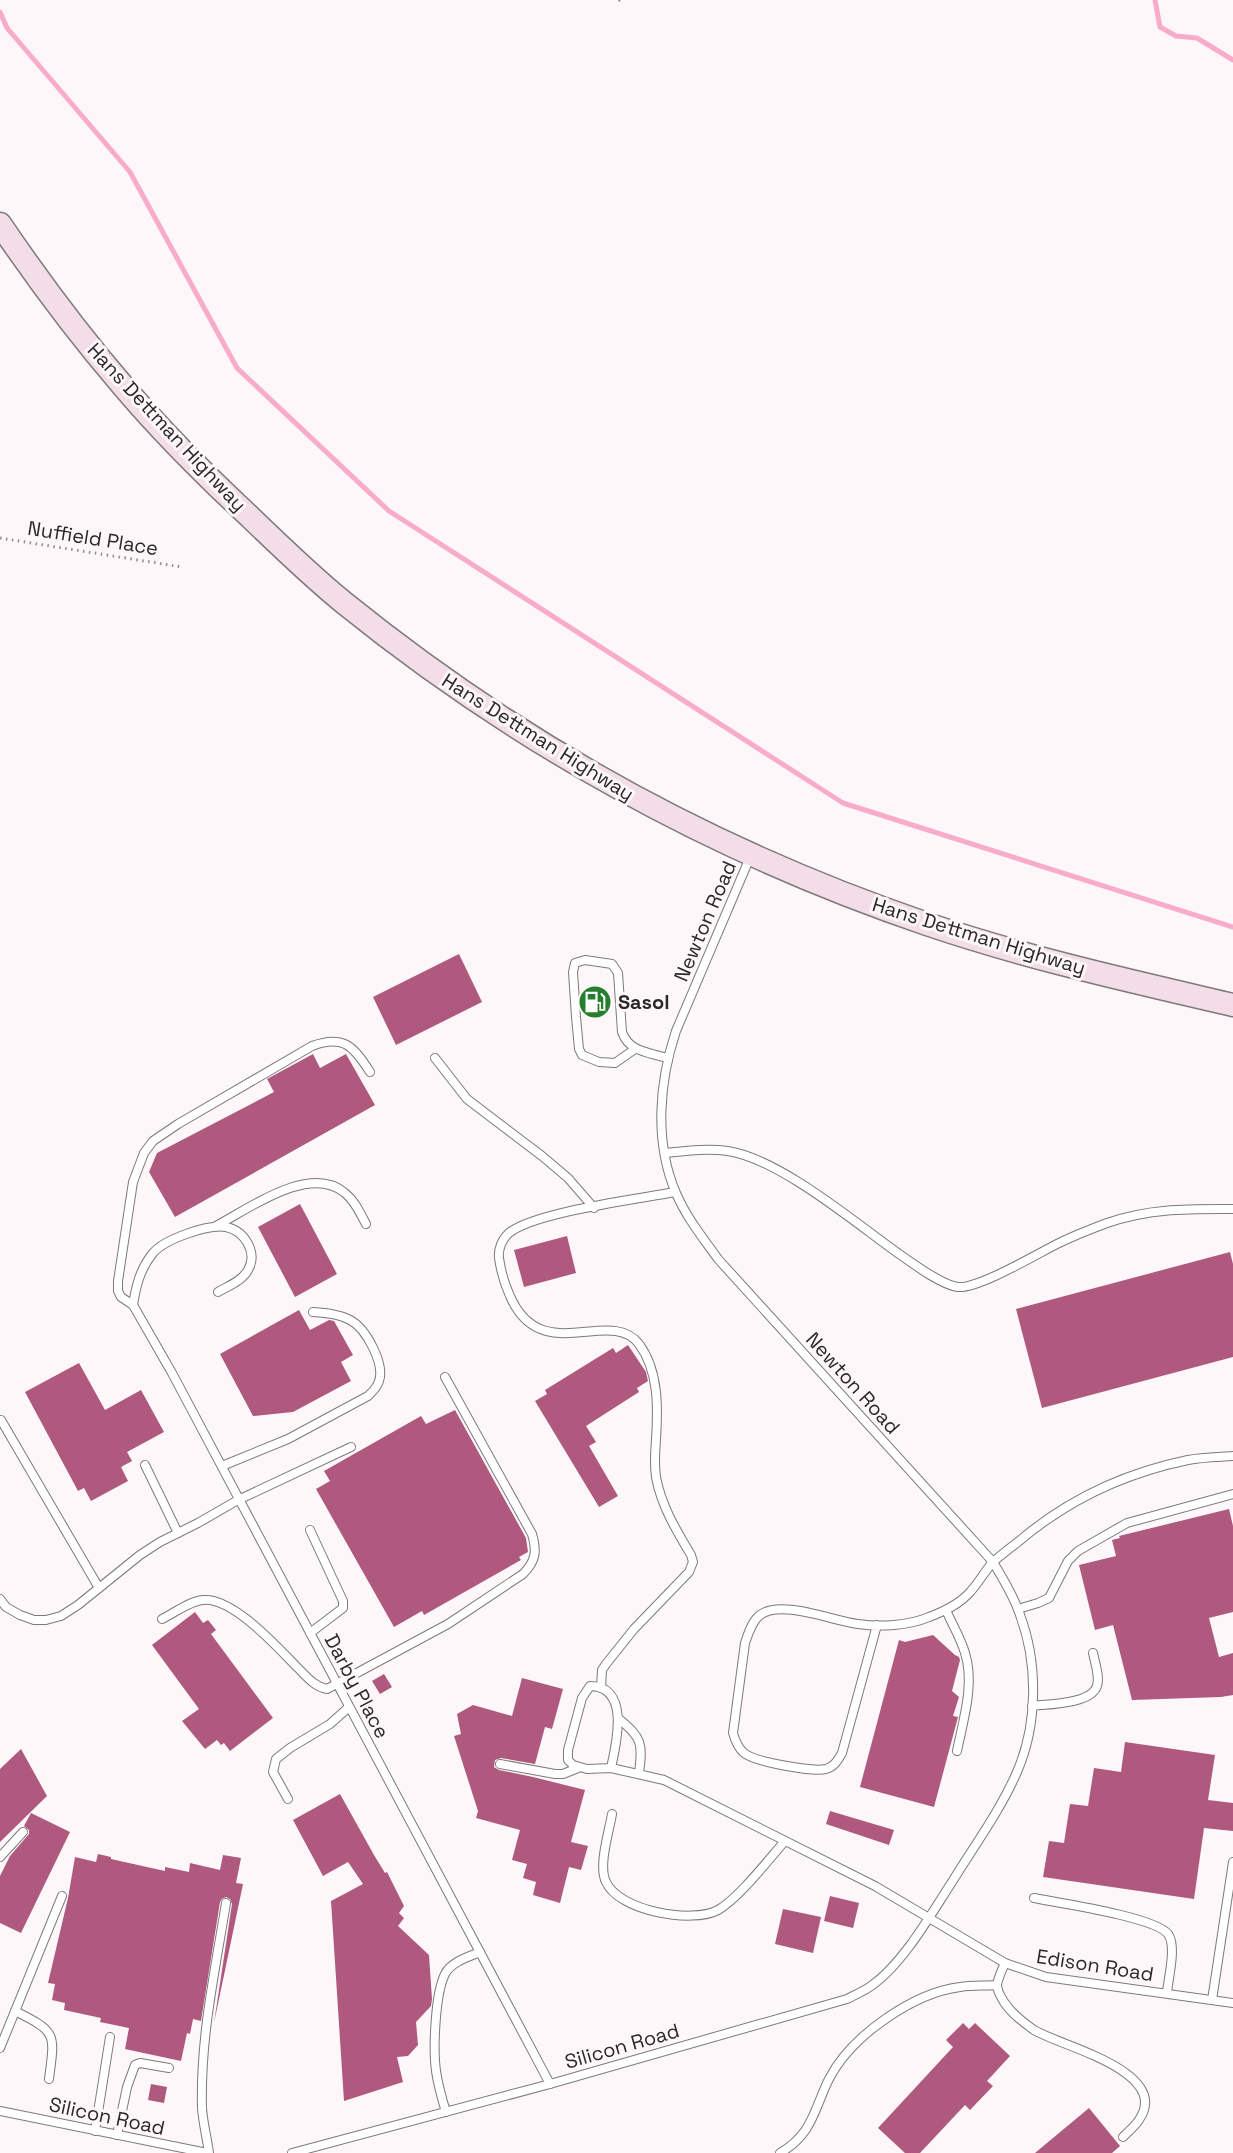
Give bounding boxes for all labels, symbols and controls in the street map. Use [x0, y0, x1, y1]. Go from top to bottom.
street label: Hans Dettman Highway [82, 337, 252, 517]
street label: Nuffield Place [26, 515, 160, 561]
street label: Hans Dettman Highway [437, 667, 639, 807]
street label: Newton Road [668, 857, 742, 985]
street label: Hans Dettman Highway [869, 891, 1089, 981]
fuel station icon: Sasol [577, 984, 613, 1020]
place label: Sasol [618, 989, 670, 1015]
street label: Newton Road [800, 1327, 906, 1439]
street label: Darby Place [319, 1629, 395, 1743]
street label: Edison Road [1034, 1943, 1156, 1987]
street label: Silicon Road [562, 2017, 682, 2075]
street label: Silicon Road [47, 2091, 167, 2141]

